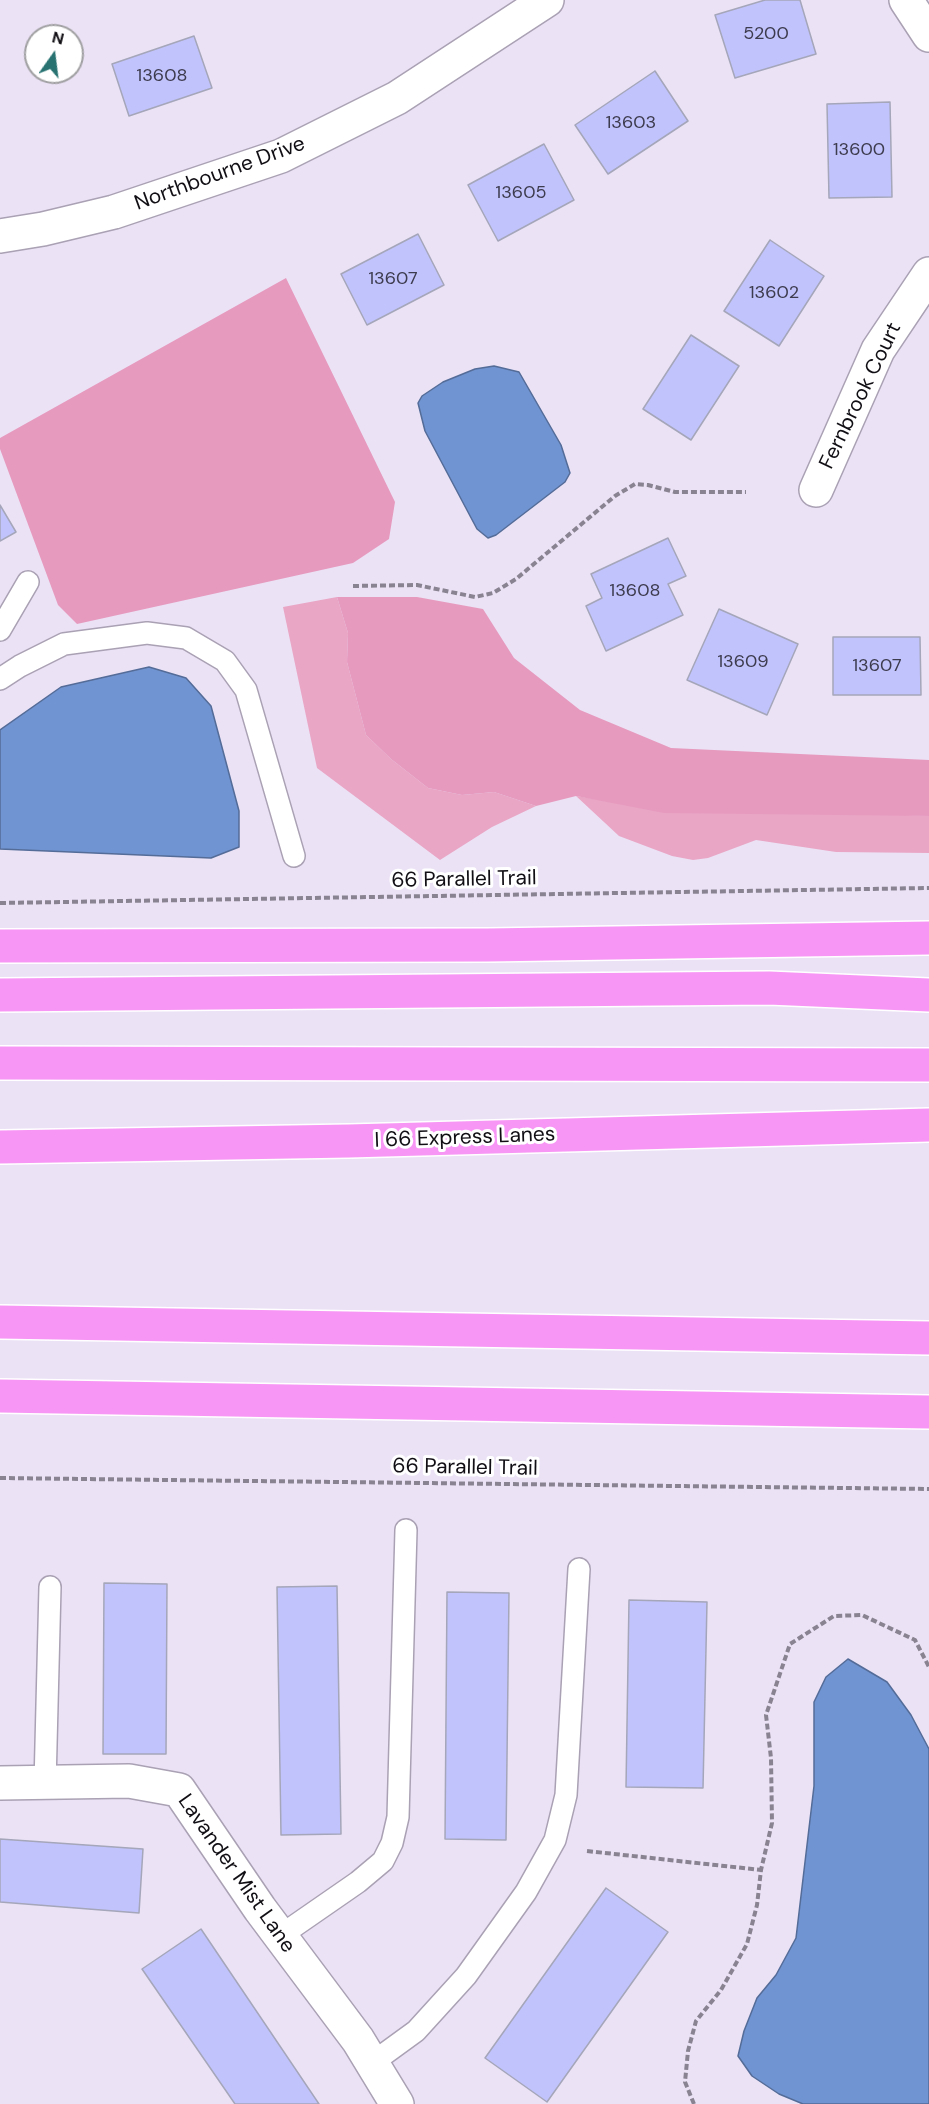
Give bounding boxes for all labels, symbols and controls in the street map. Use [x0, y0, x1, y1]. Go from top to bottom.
house number: 5200 [743, 23, 789, 45]
north arrow [24, 24, 84, 84]
text: N [50, 26, 66, 50]
house number: 13608 [137, 65, 187, 87]
house number: 13603 [606, 112, 656, 134]
street label: Northbourne Drive [131, 131, 309, 217]
house number: 13600 [833, 139, 885, 161]
house number: 13605 [496, 182, 546, 204]
house number: 13607 [368, 268, 418, 290]
house number: 13602 [749, 282, 799, 304]
street label: Fernbrook Court [815, 319, 907, 473]
house number: 13608 [610, 580, 660, 602]
house number: 13609 [717, 651, 769, 673]
house number: 13607 [852, 655, 902, 677]
street label: 66 Parallel Trail [391, 866, 537, 894]
street label: I 66 Express Lanes [374, 1122, 556, 1154]
street label: 66 Parallel Trail [392, 1454, 538, 1482]
street label: Lavander Mist Lane [172, 1790, 300, 1958]

